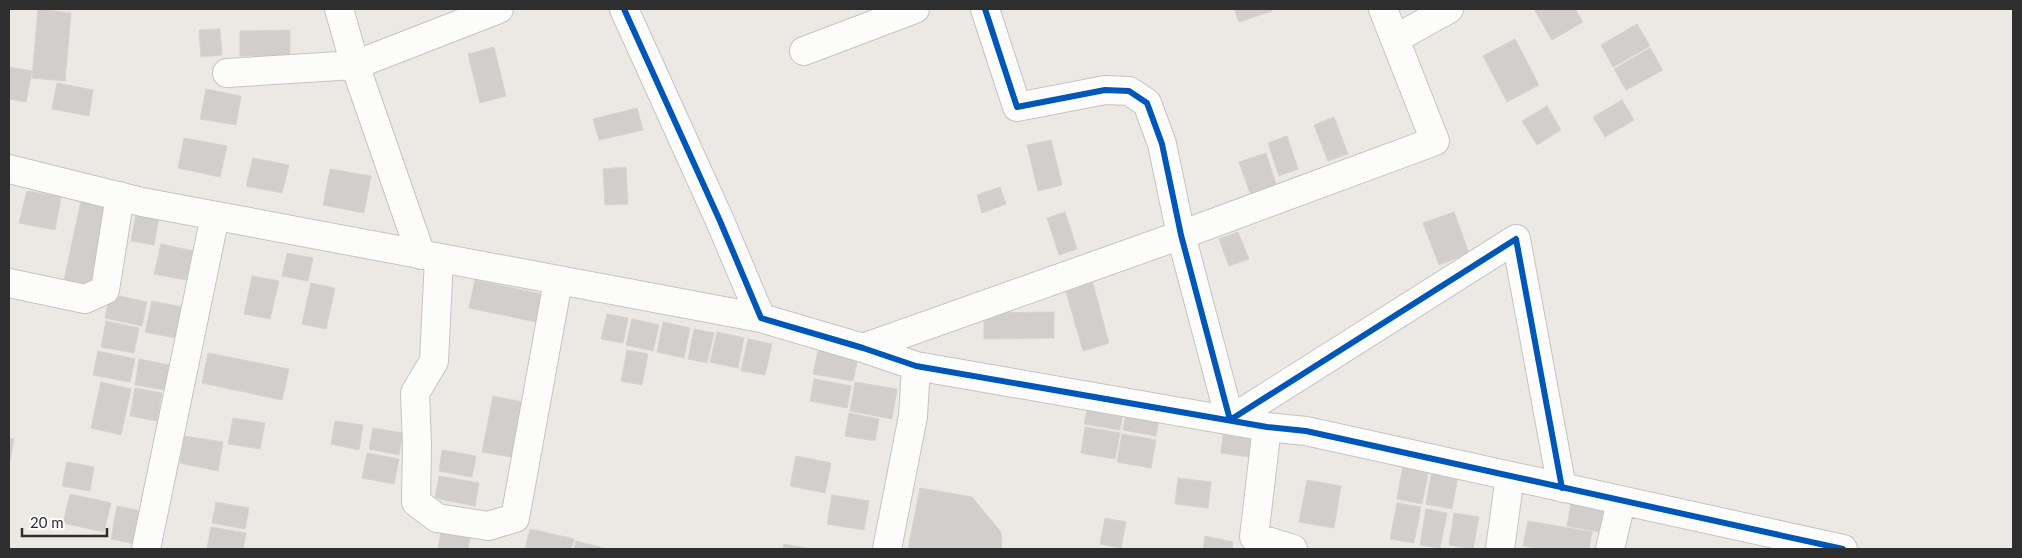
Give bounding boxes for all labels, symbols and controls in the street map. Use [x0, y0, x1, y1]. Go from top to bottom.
scale bar [22, 506, 108, 538]
text: 20 m [30, 513, 64, 531]

